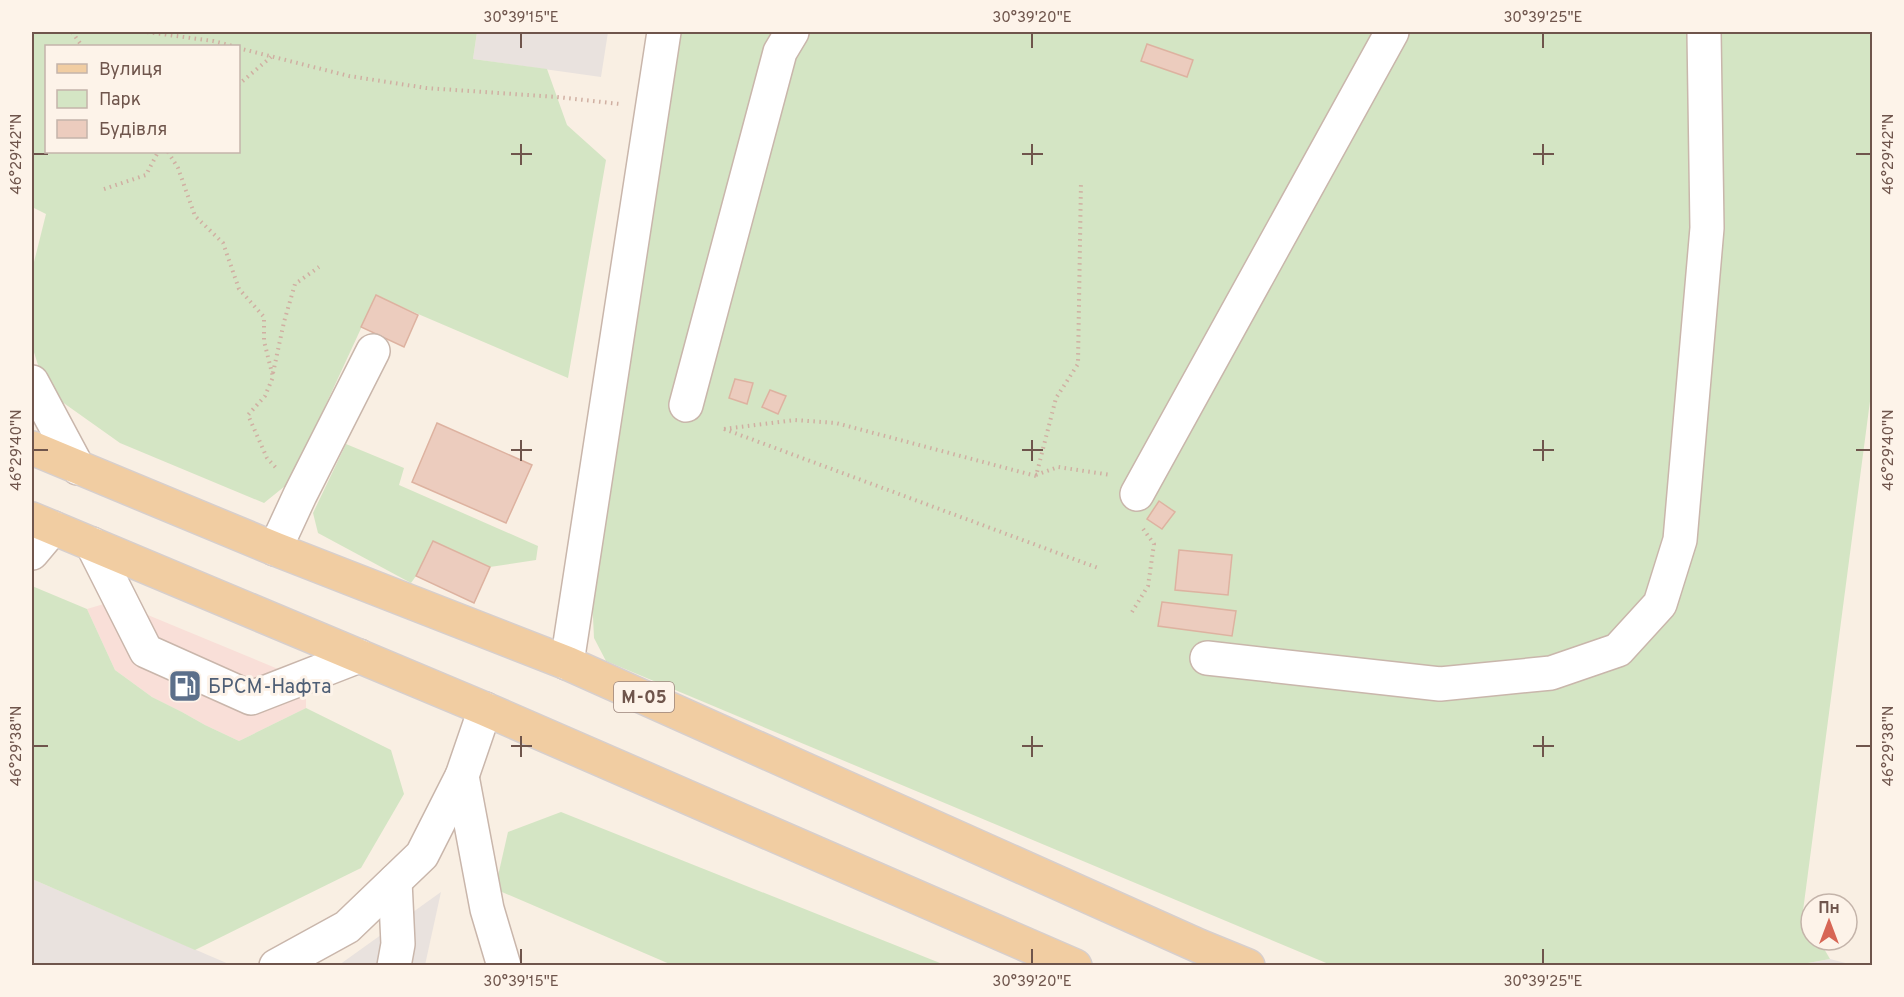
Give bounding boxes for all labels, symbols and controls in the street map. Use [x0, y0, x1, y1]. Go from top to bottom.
text: 30°39'15"E [483, 9, 559, 28]
text: 30°39'20"E [992, 9, 1072, 28]
text: 30°39'25"E [1503, 9, 1583, 28]
legend [45, 45, 240, 153]
text: Вулиця [99, 59, 162, 82]
text: Парк [99, 89, 141, 112]
text: 46°29'42"N [8, 114, 27, 194]
text: 46°29'42"N [1880, 114, 1899, 194]
text: Будівля [99, 119, 167, 142]
text: 46°29'40"N [8, 409, 27, 491]
text: 46°29'40"N [1880, 409, 1899, 491]
fuel station icon: БРСМ-Нафта [167, 668, 203, 704]
place label: БРСМ-Нафта [208, 675, 332, 701]
road number: М-05 [614, 682, 674, 712]
text: 46°29'38"N [8, 706, 27, 786]
text: 46°29'38"N [1880, 706, 1899, 786]
north arrow [1799, 892, 1859, 952]
text: Пн [1818, 899, 1840, 919]
text: 30°39'15"E [483, 973, 559, 992]
text: 30°39'20"E [992, 973, 1072, 992]
text: 30°39'25"E [1503, 973, 1583, 992]

